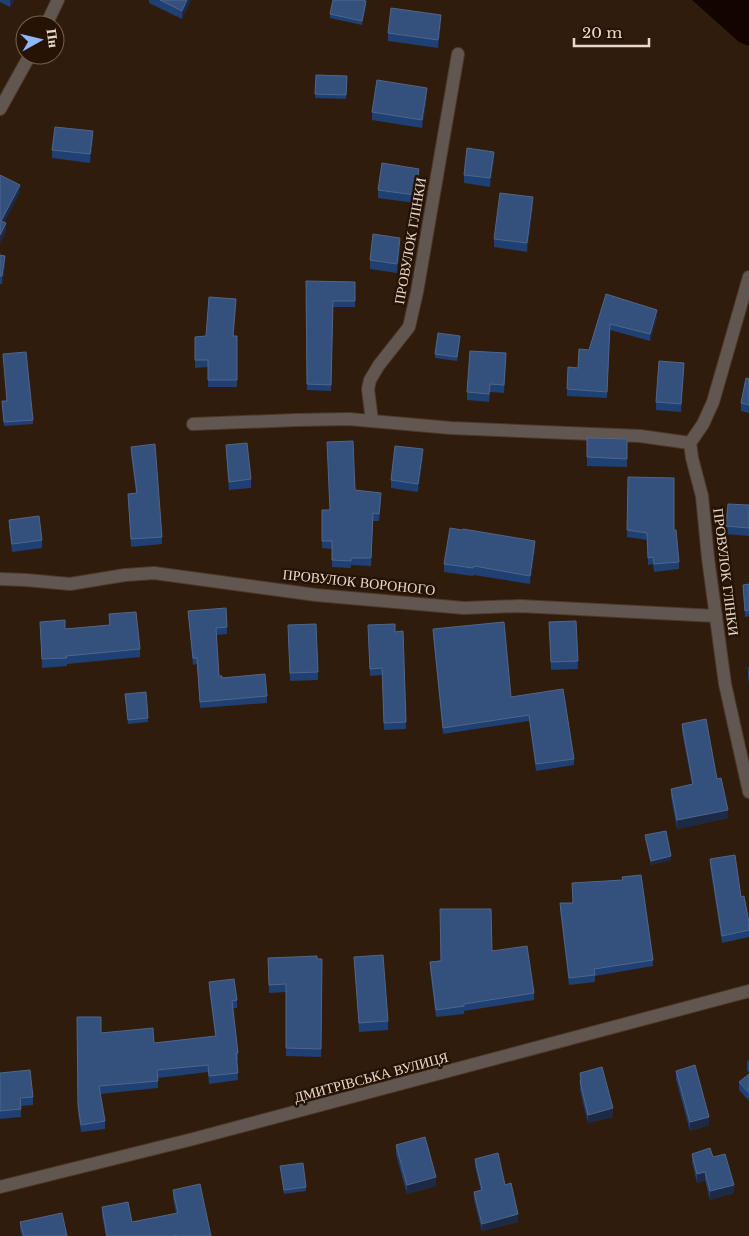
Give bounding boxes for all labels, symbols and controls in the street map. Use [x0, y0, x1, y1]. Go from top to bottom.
north arrow [15, 15, 65, 65]
scale bar [574, 15, 649, 47]
text: 20 m [582, 23, 622, 42]
text: Пн [43, 28, 63, 49]
street label: ПРОВУЛОК ГЛІНКИ [390, 176, 430, 306]
street label: ПРОВУЛОК ГЛІНКИ [709, 507, 743, 637]
street label: ПРОВУЛОК ВОРОНОГО [282, 565, 436, 599]
street label: ДМИТРІВСЬКА ВУЛИЦЯ [292, 1048, 450, 1106]

